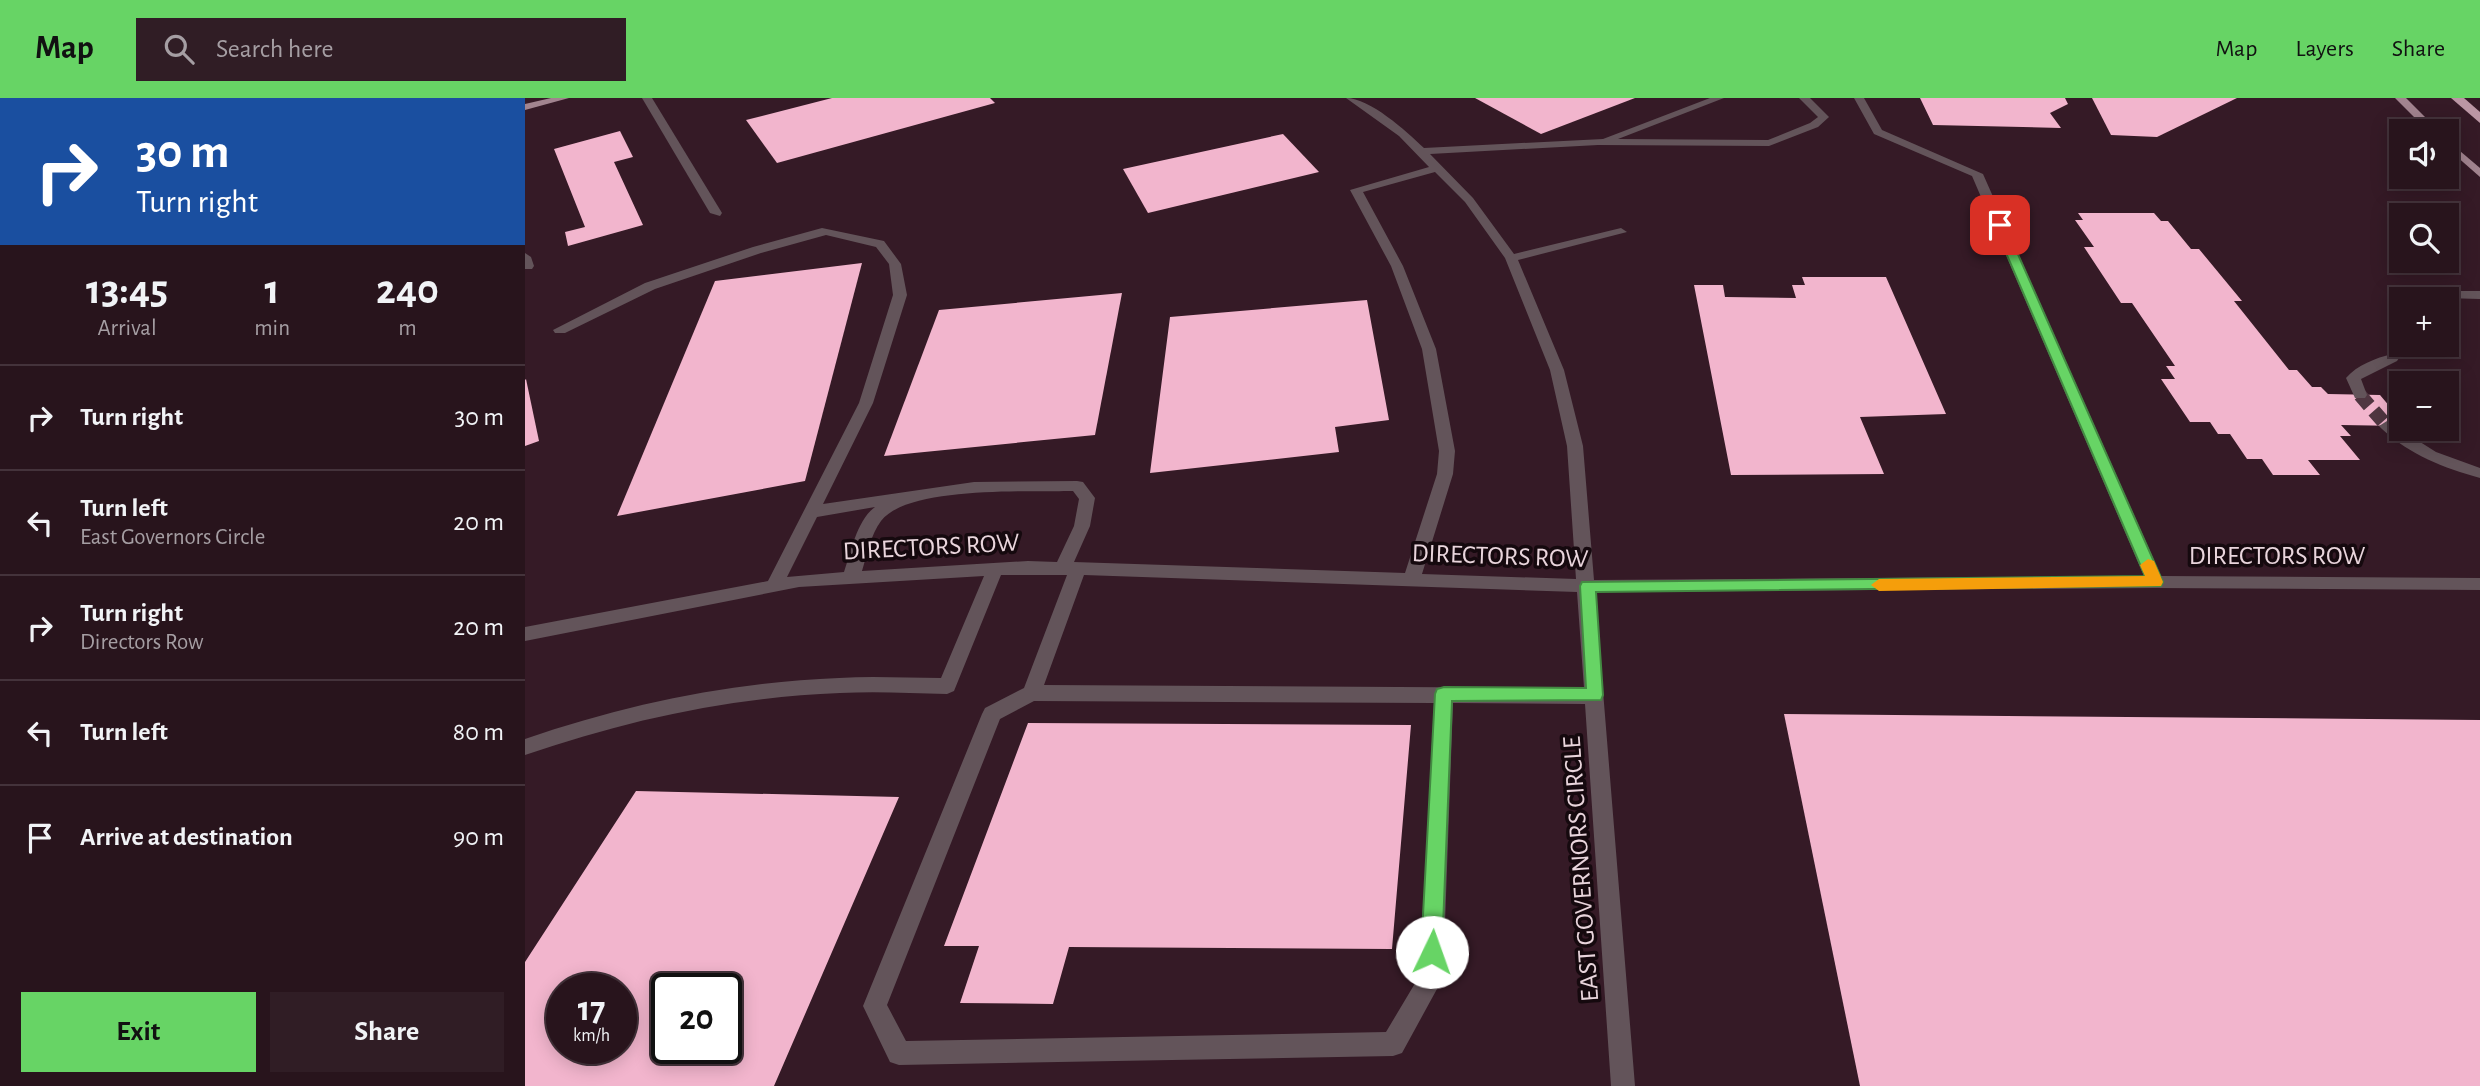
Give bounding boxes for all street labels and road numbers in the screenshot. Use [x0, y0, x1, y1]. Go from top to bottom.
street label: DIRECTORS ROW [842, 529, 1021, 565]
street label: DIRECTORS ROW [1411, 540, 1589, 572]
street label: DIRECTORS ROW [2189, 543, 2366, 569]
street label: EAST GOVERNORS CIRCLE [1559, 735, 1603, 1003]

